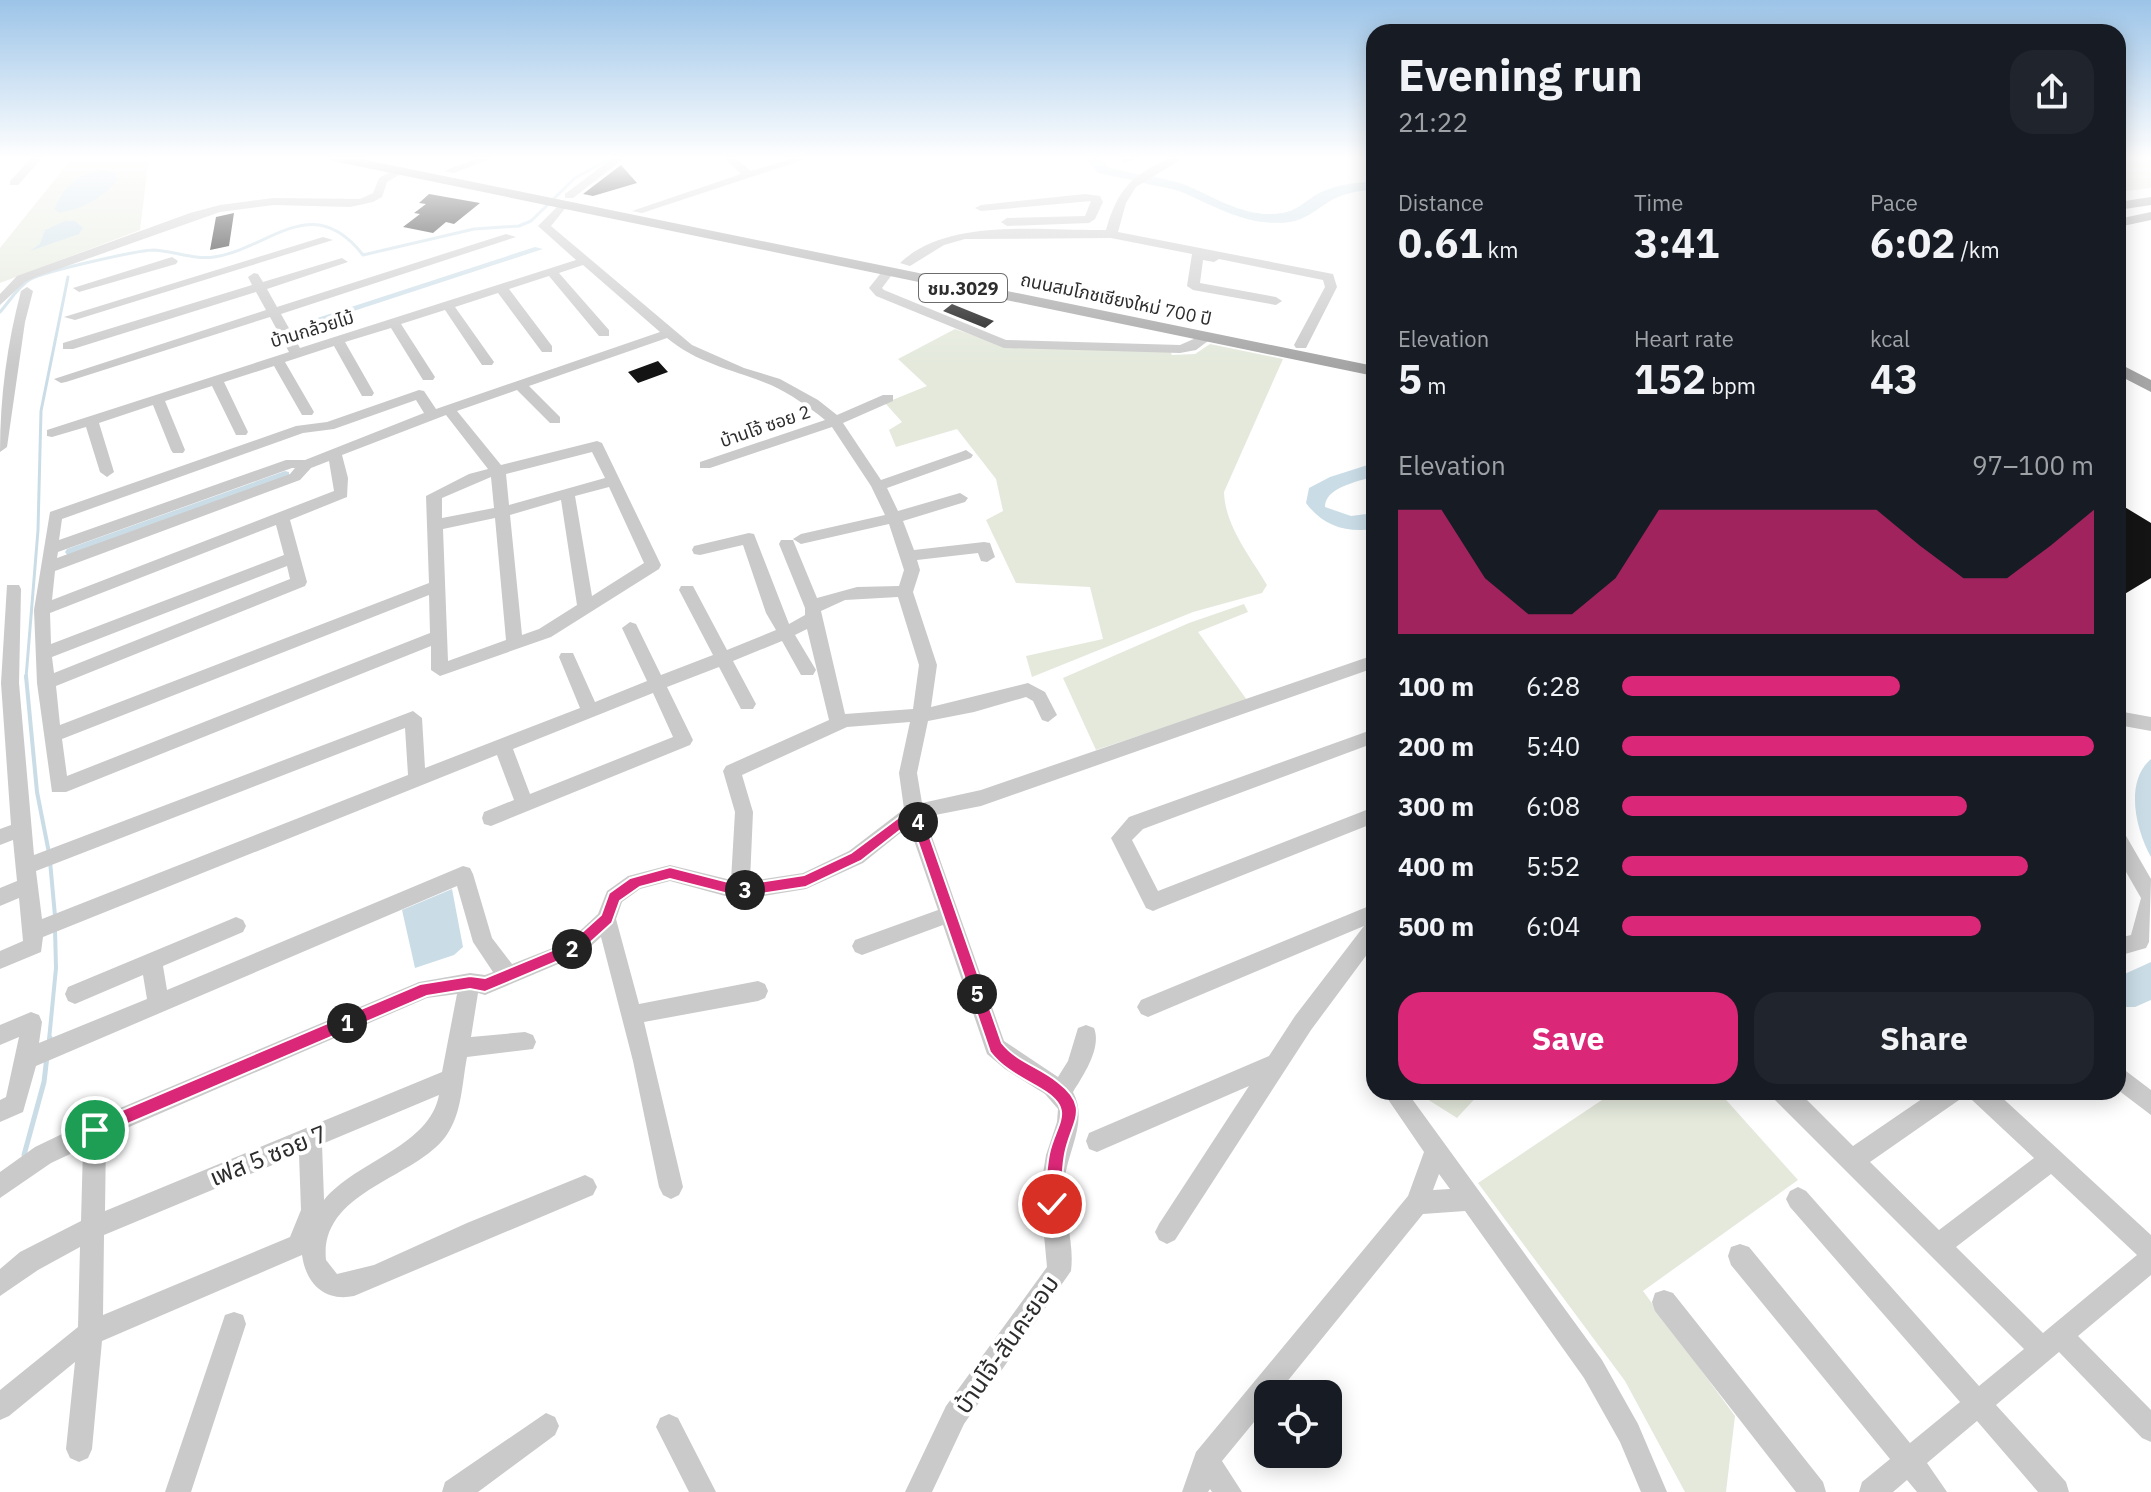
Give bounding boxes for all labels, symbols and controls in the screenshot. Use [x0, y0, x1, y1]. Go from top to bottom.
text: Evening run [1398, 46, 1643, 103]
button: share [2010, 50, 2094, 134]
text: 21:22 [1398, 105, 1468, 139]
text: Distance [1398, 188, 1484, 217]
text: Time [1634, 188, 1683, 217]
text: Pace [1870, 188, 1918, 217]
text: 0.61 [1398, 217, 1482, 269]
text: 3:41 [1634, 217, 1719, 269]
text: 6:02 [1870, 217, 1955, 269]
text: km [1482, 235, 1518, 264]
text: /km [1955, 235, 2000, 264]
street label: ถนนสมโภชเชียงใหม่ 700 ปี [1018, 268, 1214, 330]
road number: ชม.3029 [919, 274, 1007, 302]
street label: บ้านกล้วยไม้ [267, 305, 357, 353]
text: Elevation [1398, 324, 1489, 353]
text: Heart rate [1634, 324, 1734, 353]
text: kcal [1870, 324, 1910, 353]
text: 5 [1398, 353, 1422, 405]
text: 152 [1634, 353, 1706, 405]
text: 43 [1870, 353, 1918, 405]
text: m [1422, 371, 1446, 400]
text: bpm [1706, 371, 1756, 400]
street label: บ้านโจ้ ซอย 2 [717, 400, 813, 452]
text: Elevation [1398, 448, 1506, 482]
text: 97–100 m [1972, 448, 2094, 482]
text: 100 m [1398, 669, 1474, 703]
text: 6:28 [1526, 669, 1580, 703]
text: 200 m [1398, 729, 1474, 763]
text: 5:40 [1526, 729, 1580, 763]
text: 300 m [1398, 789, 1474, 823]
text: 6:08 [1526, 789, 1580, 823]
pin: 4 [898, 802, 938, 842]
text: 4 [911, 807, 925, 836]
text: 400 m [1398, 849, 1474, 883]
text: 5:52 [1526, 849, 1580, 883]
pin: 3 [725, 870, 765, 910]
text: 3 [738, 875, 752, 904]
text: 500 m [1398, 909, 1474, 943]
text: 6:04 [1526, 909, 1580, 943]
pin: 2 [552, 929, 592, 969]
text: 2 [565, 934, 579, 963]
pin: 5 [957, 974, 997, 1014]
text: 5 [970, 979, 984, 1008]
button: Save [1398, 992, 1738, 1084]
button: Share [1754, 992, 2094, 1084]
pin: 1 [327, 1003, 367, 1043]
text: 1 [340, 1008, 354, 1037]
pin [61, 1096, 129, 1164]
icon: arrive [73, 1108, 117, 1152]
street label: เฟส 5 ซอย 7 [205, 1117, 331, 1193]
pin [1018, 1170, 1086, 1238]
icon: check [1030, 1182, 1074, 1226]
street label: บ้านโจ้-สันคะยอม [946, 1268, 1066, 1420]
map controls [1254, 1380, 1342, 1468]
button: locate [1254, 1380, 1342, 1468]

